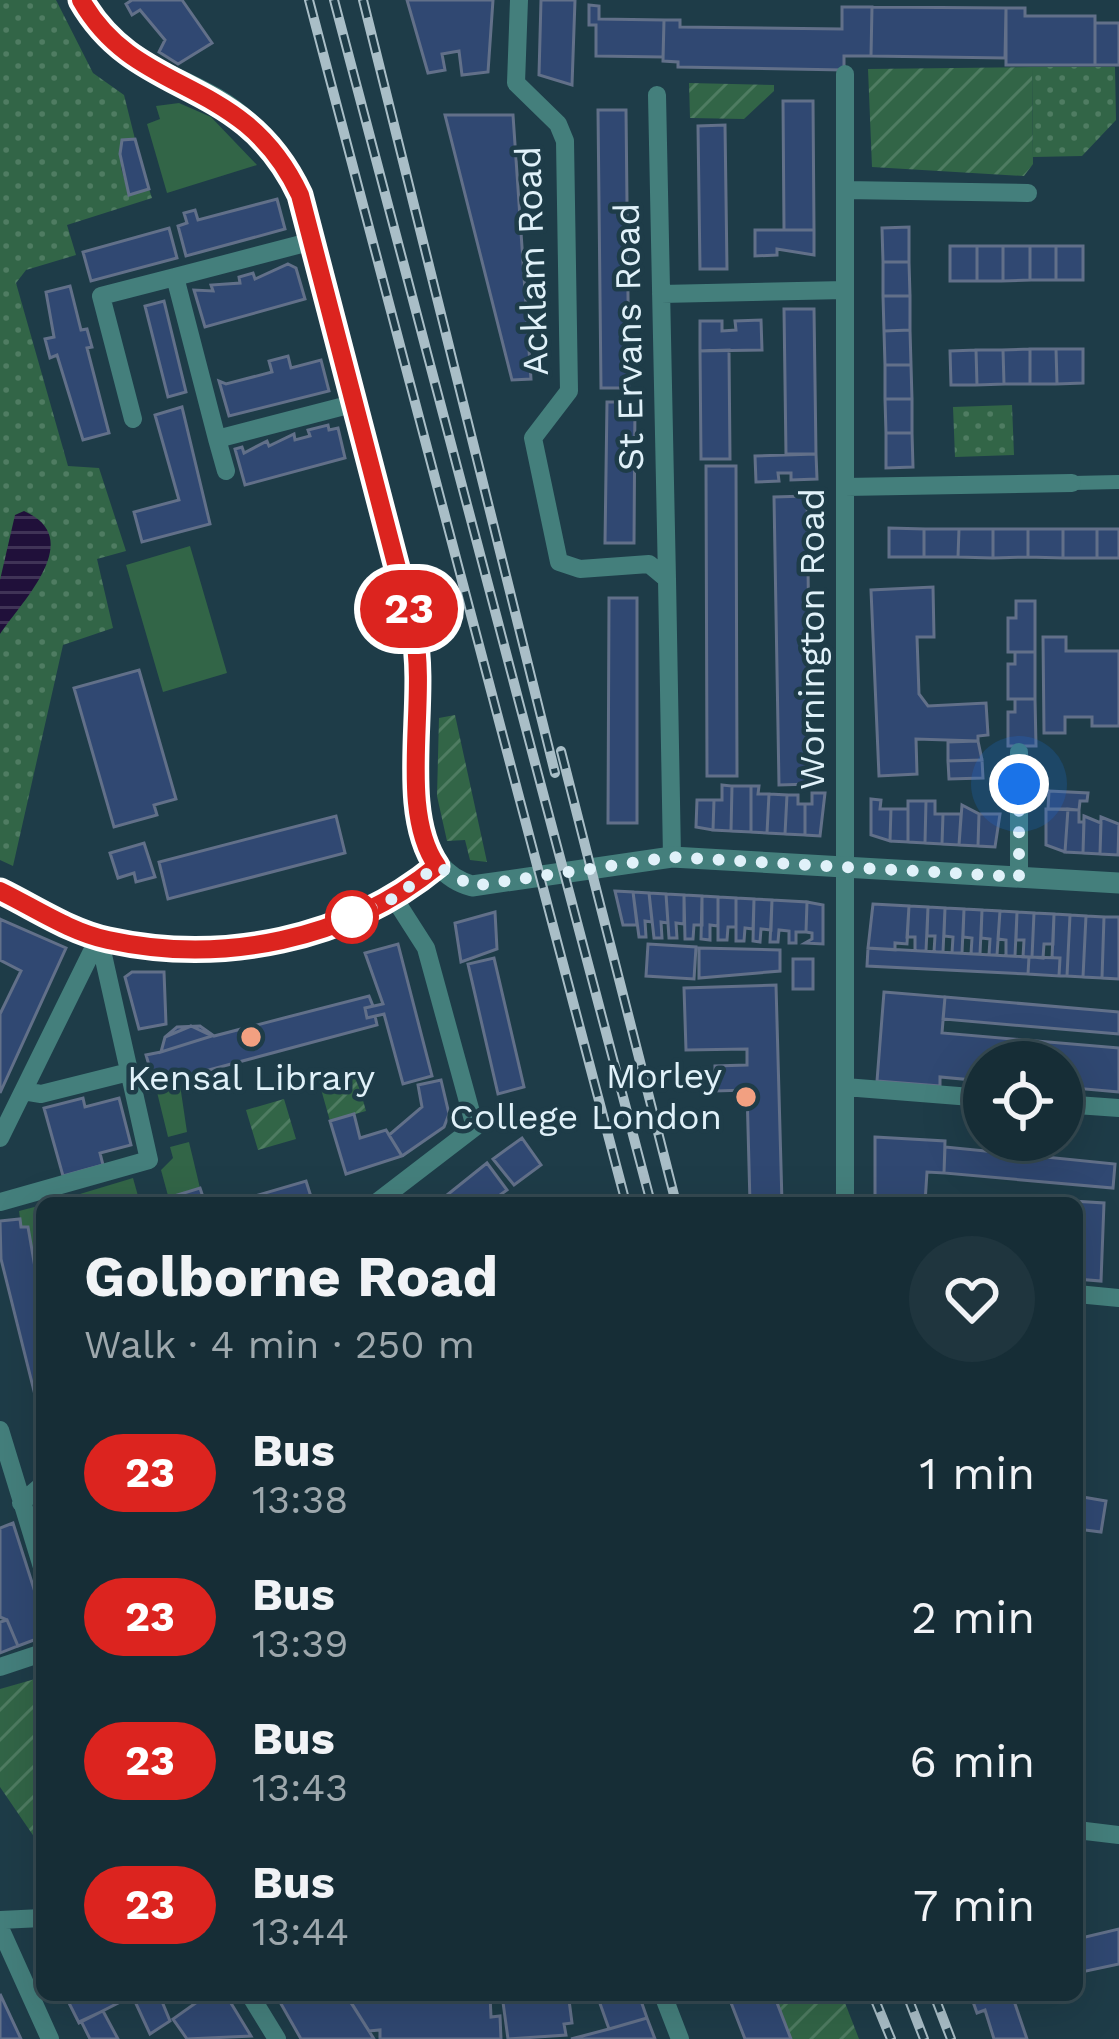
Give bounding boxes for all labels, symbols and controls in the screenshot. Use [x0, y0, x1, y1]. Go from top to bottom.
street label: Acklam Road [507, 145, 557, 377]
street label: St Ervans Road [606, 203, 652, 471]
street label: Wornington Road [791, 488, 833, 790]
line badge: 23 [355, 570, 463, 648]
text: 23 [384, 584, 434, 633]
your location [989, 754, 1049, 814]
unlabelled marker [327, 892, 377, 942]
marker: Kensal Library [238, 1024, 264, 1050]
map controls [963, 1041, 1083, 1161]
button: locate [963, 1041, 1083, 1161]
place label: Morley College London [449, 1055, 722, 1138]
place label: Kensal Library [127, 1057, 375, 1099]
marker: Morley College London [733, 1084, 759, 1110]
button: heart [909, 1236, 1035, 1362]
text: Golborne Road [84, 1243, 498, 1310]
text: Walk · 4 min · 250 m [84, 1322, 475, 1367]
text: Bus [252, 1424, 335, 1477]
text: 1 min [919, 1447, 1035, 1500]
text: 23 [125, 1448, 175, 1497]
text: 13:38 [252, 1477, 348, 1522]
text: Bus [252, 1568, 335, 1621]
text: 2 min [911, 1591, 1035, 1644]
text: 23 [125, 1592, 175, 1641]
text: 13:39 [252, 1621, 348, 1666]
text: Bus [252, 1712, 335, 1765]
text: 6 min [910, 1735, 1035, 1788]
text: 23 [125, 1736, 175, 1785]
text: 13:43 [252, 1765, 348, 1810]
text: Bus [252, 1856, 335, 1909]
text: 7 min [913, 1879, 1035, 1932]
text: 23 [125, 1880, 175, 1929]
text: 13:44 [252, 1909, 349, 1954]

